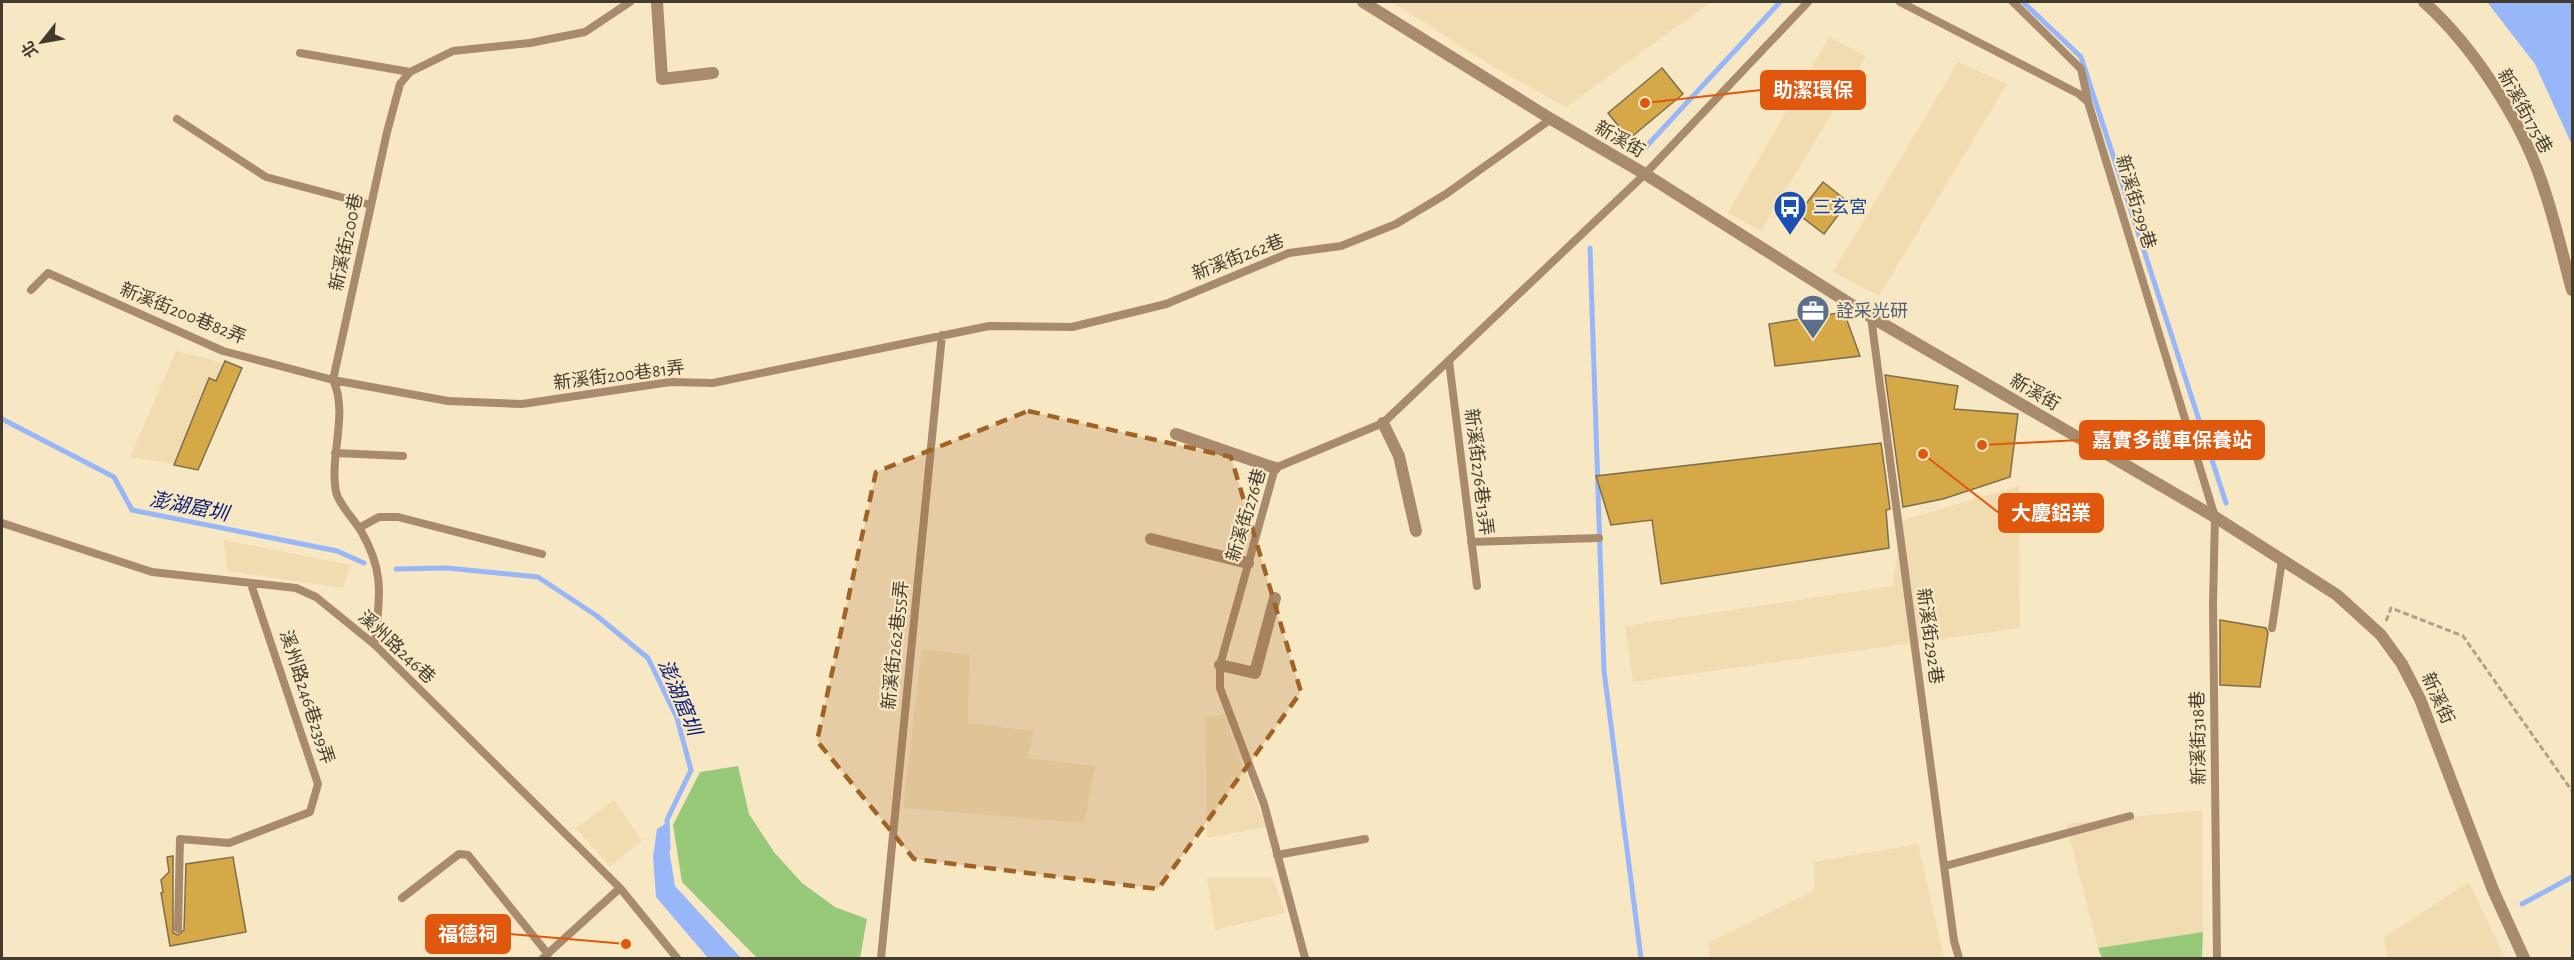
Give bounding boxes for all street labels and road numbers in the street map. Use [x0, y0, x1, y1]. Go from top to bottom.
street label: 新溪街175巷 [2494, 65, 2556, 157]
street label: 新溪街 [1592, 117, 1648, 161]
street label: 新溪街299巷 [2112, 153, 2160, 251]
street label: 新溪街200巷 [326, 191, 366, 293]
street label: 新溪街262巷 [1189, 230, 1287, 284]
street label: 新溪街200巷82弄 [117, 279, 249, 347]
street label: 新溪街200巷81弄 [552, 357, 686, 393]
street label: 新溪街 [2007, 370, 2063, 414]
street label: 新溪街276巷13弄 [1461, 407, 1497, 537]
street label: 新溪街276巷 [1222, 466, 1270, 564]
street label: 新溪街262巷55弄 [878, 579, 912, 711]
street label: 新溪街292巷 [1913, 587, 1947, 685]
street label: 溪州路246巷 [355, 607, 439, 687]
street label: 溪州路246巷239弄 [276, 628, 338, 766]
street label: 新溪街 [2418, 669, 2458, 727]
street label: 新溪街318巷 [2187, 691, 2209, 785]

